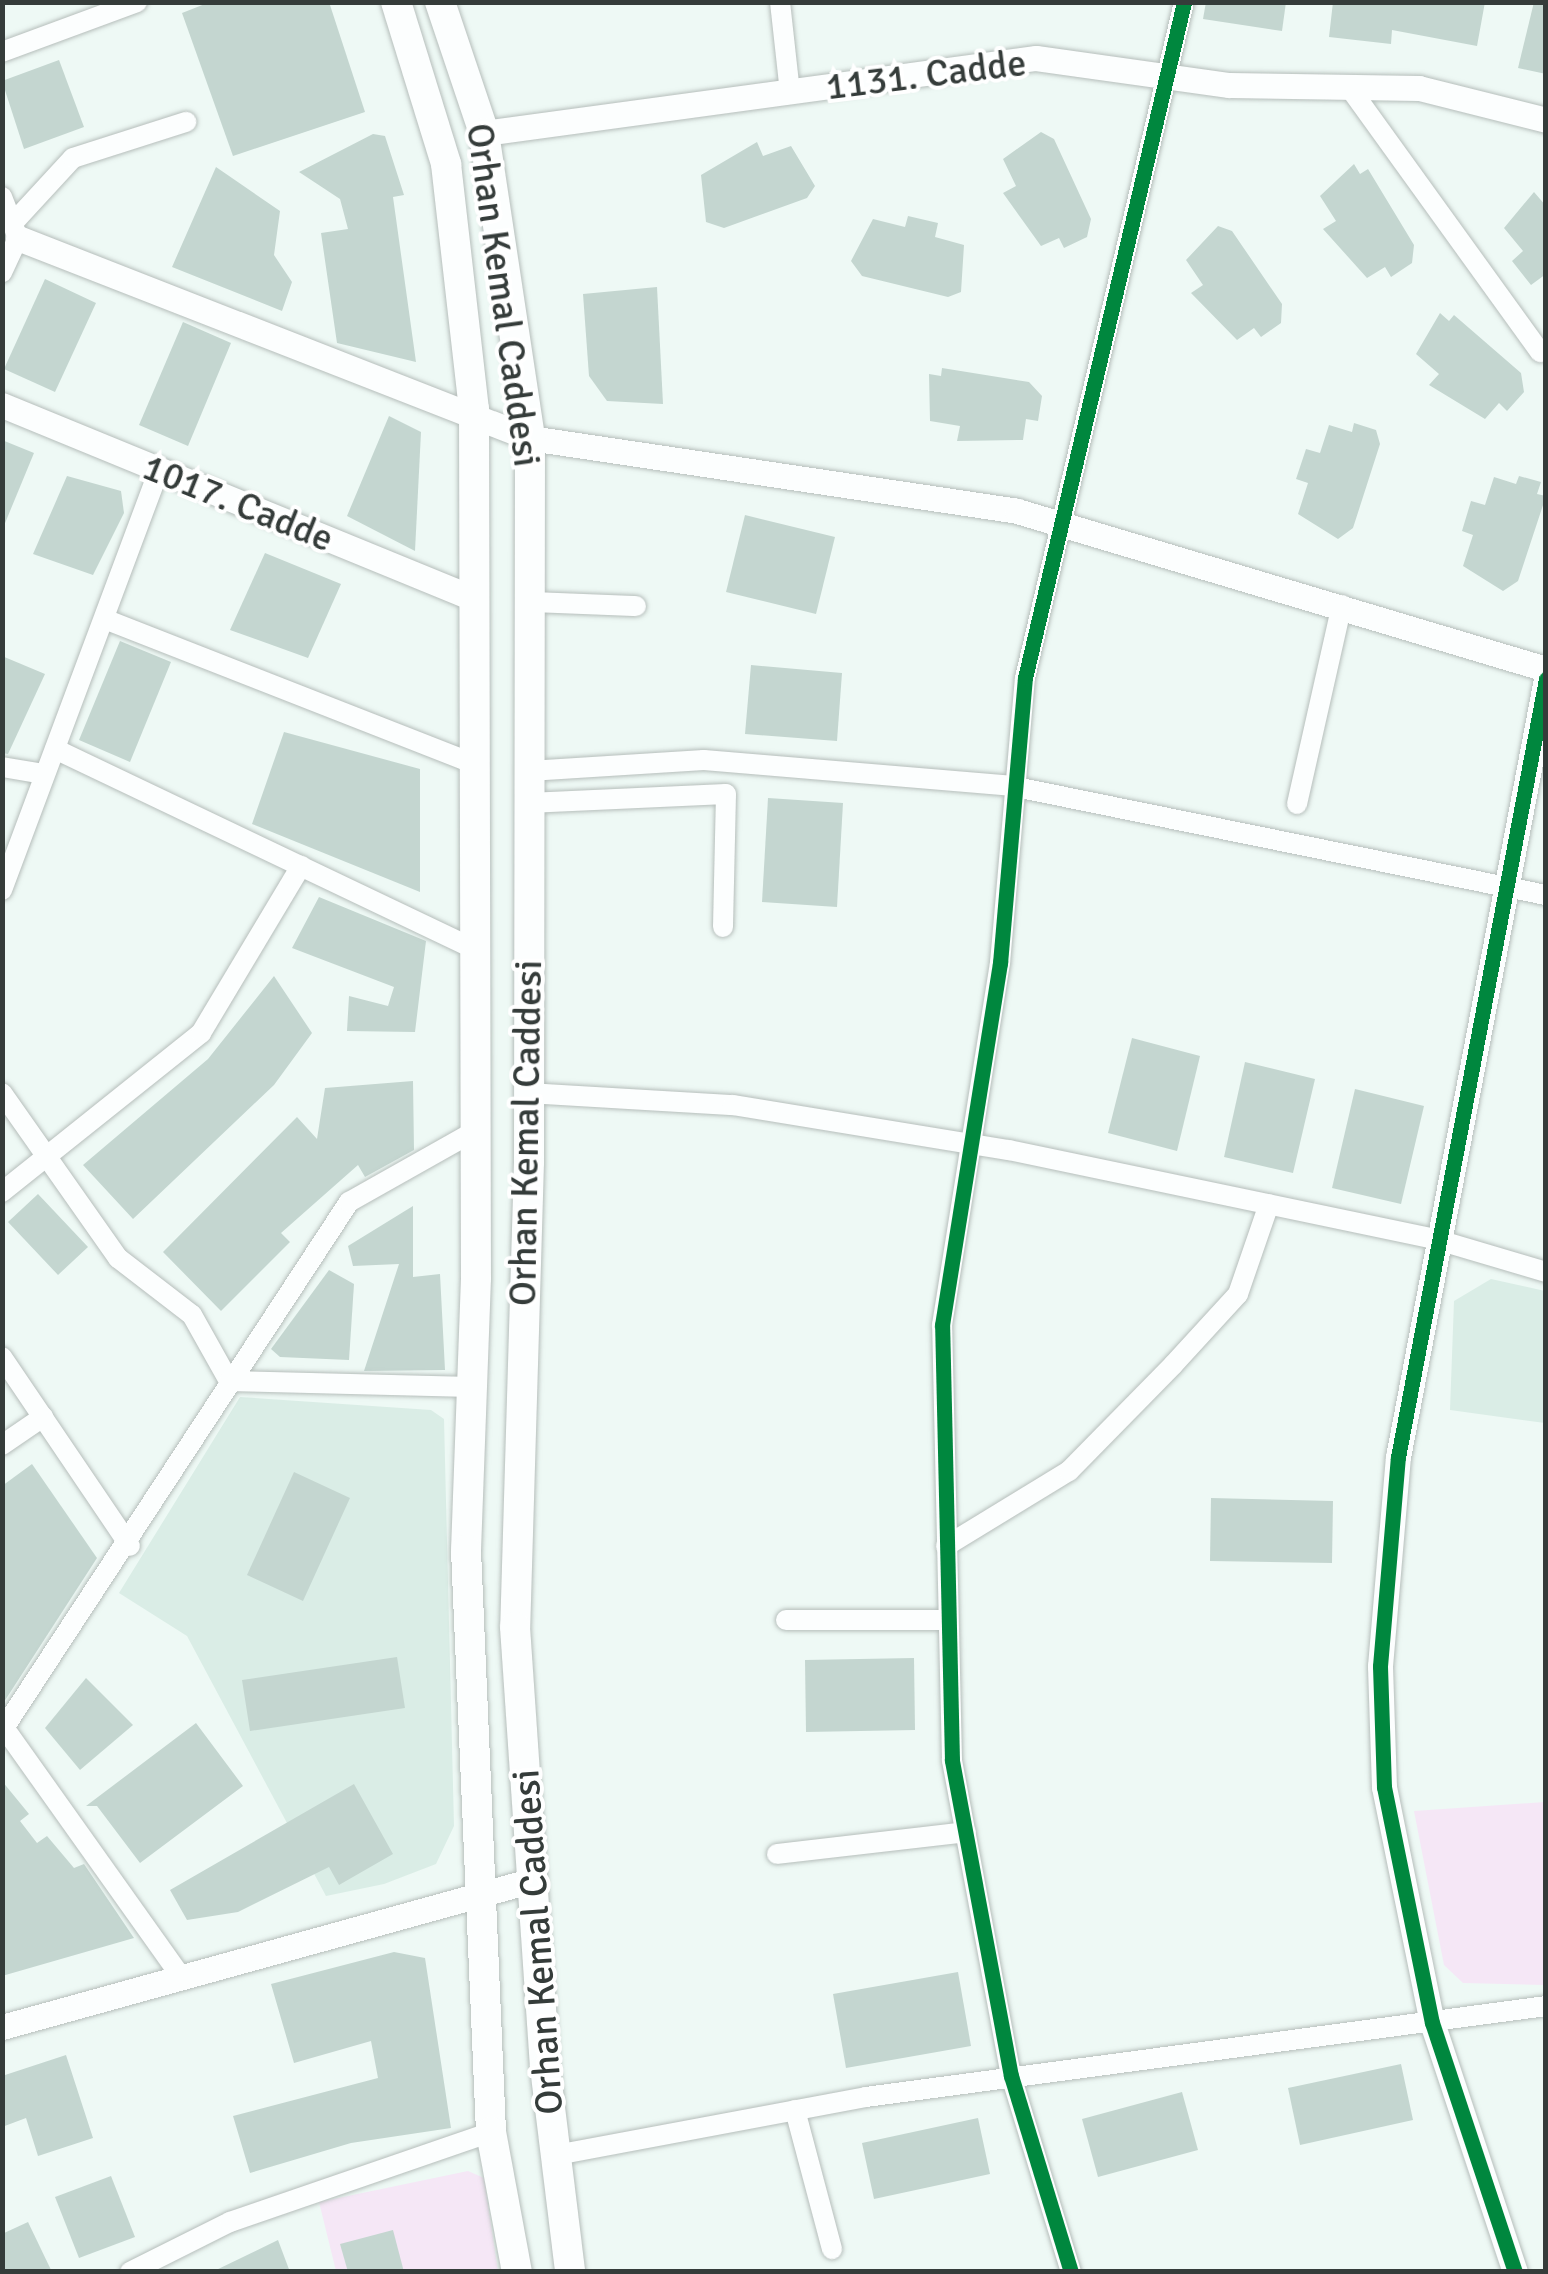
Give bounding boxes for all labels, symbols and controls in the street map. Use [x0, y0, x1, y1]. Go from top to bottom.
street label: 1131. Cadde [823, 40, 1029, 110]
street label: Orhan Kemal Caddesi [456, 120, 550, 470]
street label: 1017. Cadde [136, 444, 340, 562]
street label: Orhan Kemal Caddesi [500, 960, 552, 1306]
street label: Orhan Kemal Caddesi [503, 1768, 573, 2116]

